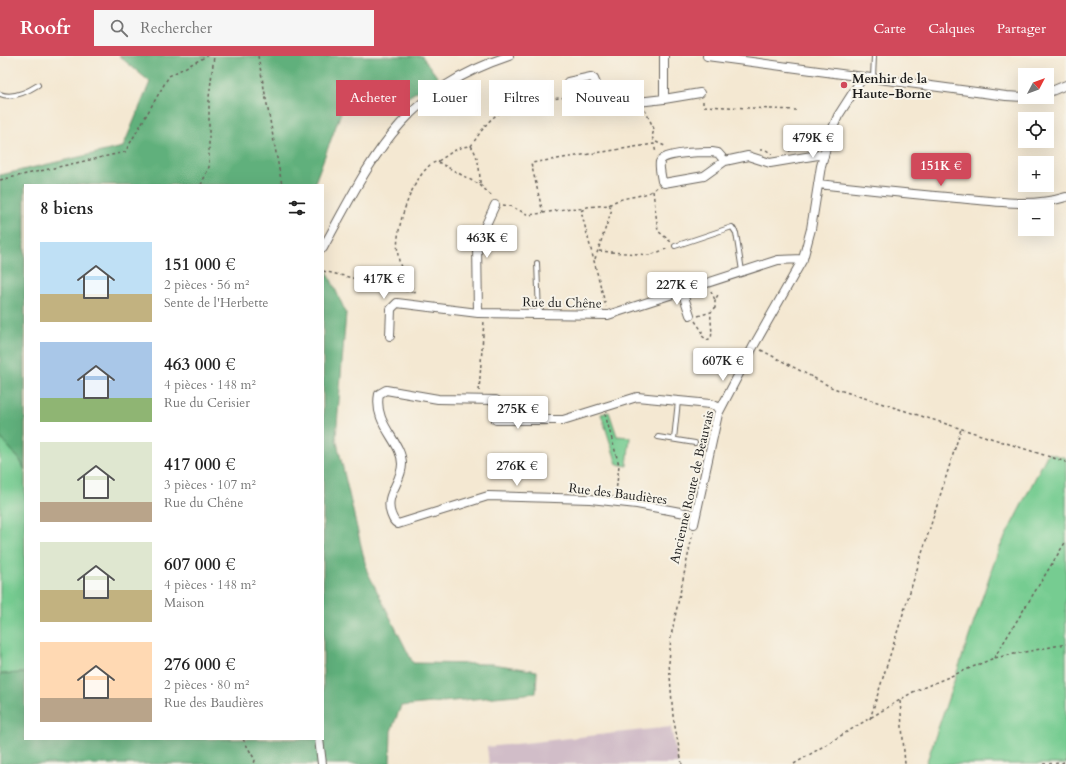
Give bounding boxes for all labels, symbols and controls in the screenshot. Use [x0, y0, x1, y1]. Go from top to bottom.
search box [94, 10, 374, 46]
text: Roofr [20, 15, 70, 41]
icon: search [108, 17, 130, 39]
text: Rechercher [140, 18, 212, 38]
text: Carte [874, 19, 906, 38]
text: Calques [928, 19, 975, 38]
text: Partager [997, 19, 1046, 38]
north arrow [1018, 68, 1054, 104]
map controls [1018, 68, 1054, 236]
place label: Menhir de la Haute-Borne [852, 70, 932, 103]
chip: Acheter [336, 80, 410, 116]
chip: Louer [418, 80, 481, 116]
chip: Filtres [489, 80, 554, 116]
chip: Nouveau [562, 80, 644, 116]
marker: Menhir de la Haute-Borne [839, 80, 849, 90]
button: locate [1018, 112, 1054, 148]
pin: 479K € [780, 125, 846, 159]
text: 479K € [792, 129, 834, 147]
pin: 151K € [908, 153, 974, 187]
button: + [1018, 156, 1054, 192]
text: 151K € [920, 157, 962, 175]
text: 8 biens [40, 197, 93, 220]
icon: filters [286, 197, 308, 219]
button: − [1018, 200, 1054, 236]
pin: 463K € [454, 225, 520, 259]
text: 463K € [466, 229, 508, 247]
text: 151 000 € [164, 253, 236, 276]
icon: home [72, 258, 120, 306]
pin: 417K € [351, 266, 417, 300]
text: 417K € [363, 270, 405, 288]
pin: 227K € [644, 272, 710, 306]
text: 2 pièces · 56 m² [164, 276, 249, 294]
text: 227K € [656, 276, 698, 294]
street label: Rue du Chêne [522, 293, 602, 313]
text: Sente de l'Herbette [164, 294, 268, 312]
pin: 607K € [690, 348, 756, 382]
text: 607K € [702, 352, 744, 370]
text: 463 000 € [164, 353, 236, 376]
icon: home [72, 358, 120, 406]
text: 4 pièces · 148 m² [164, 376, 256, 394]
text: Rue du Cerisier [164, 394, 250, 412]
pin: 275K € [485, 396, 551, 430]
text: 275K € [497, 400, 539, 418]
street label: Ancienne Route de Beauvais [666, 409, 718, 566]
text: 417 000 € [164, 453, 236, 476]
pin: 276K € [484, 453, 550, 487]
text: 276K € [496, 457, 538, 475]
icon: home [72, 458, 120, 506]
text: 3 pièces · 107 m² [164, 476, 256, 494]
street label: Rue des Baudières [568, 479, 668, 509]
text: Rue du Chêne [164, 494, 243, 512]
text: 607 000 € [164, 553, 236, 576]
icon: home [72, 558, 120, 606]
text: 4 pièces · 148 m² [164, 576, 256, 594]
text: Maison [164, 594, 204, 612]
text: 276 000 € [164, 653, 236, 676]
icon: home [72, 658, 120, 706]
text: 2 pièces · 80 m² [164, 676, 249, 694]
text: Rue des Baudières [164, 694, 263, 712]

